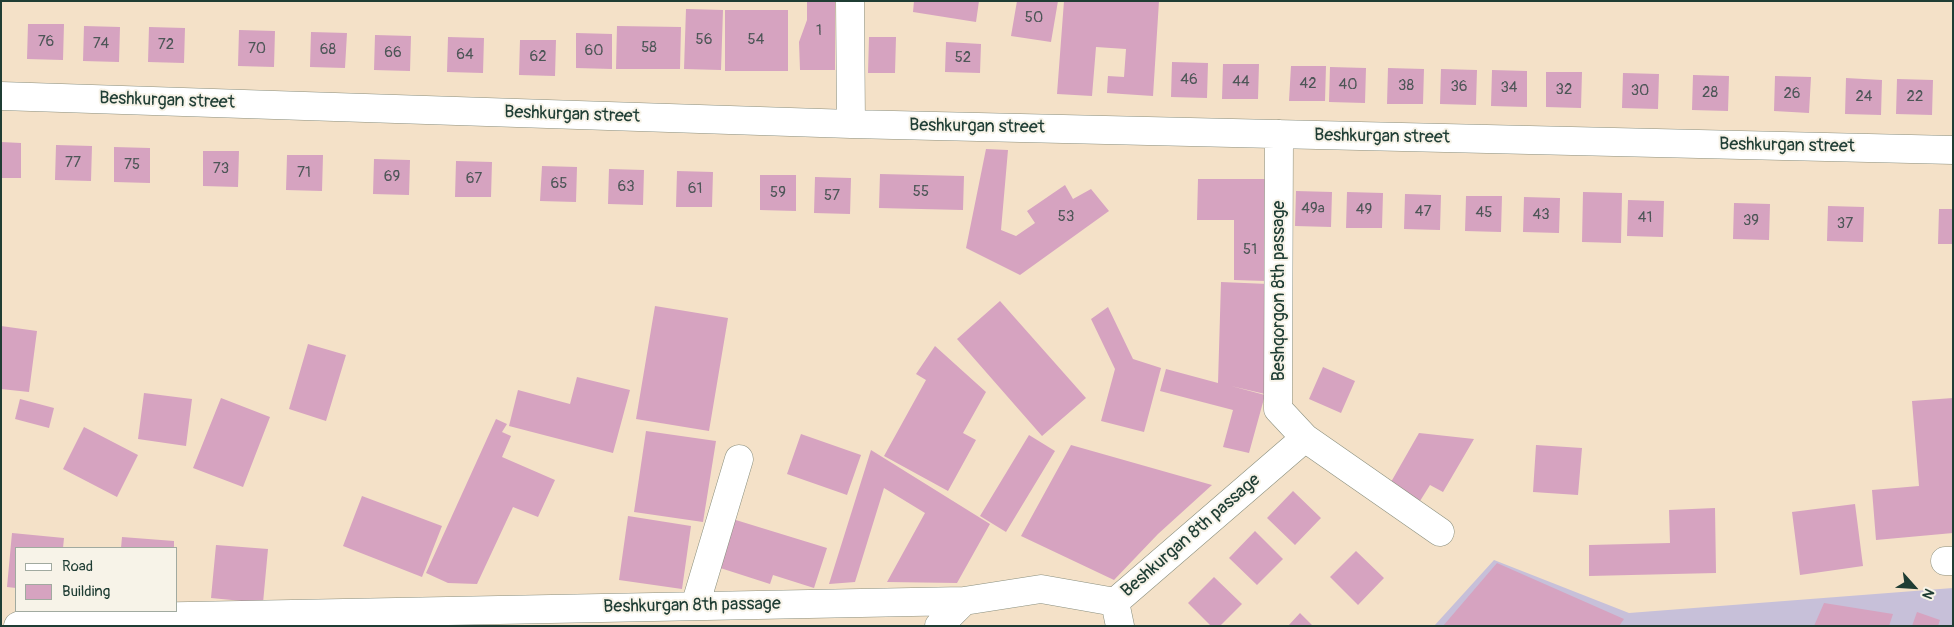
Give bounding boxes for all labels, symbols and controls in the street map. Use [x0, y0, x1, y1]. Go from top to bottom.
house number: 50 [1025, 9, 1043, 27]
house number: 1 [816, 22, 822, 40]
house number: 56 [696, 31, 712, 49]
house number: 54 [748, 31, 764, 49]
house number: 76 [38, 33, 54, 51]
house number: 74 [93, 35, 109, 53]
house number: 72 [158, 36, 174, 54]
house number: 58 [641, 39, 657, 57]
house number: 70 [248, 40, 266, 58]
house number: 68 [320, 41, 336, 59]
house number: 60 [585, 42, 603, 60]
house number: 66 [384, 44, 402, 62]
house number: 64 [456, 46, 474, 64]
house number: 62 [529, 48, 547, 66]
house number: 52 [955, 49, 971, 67]
house number: 46 [1180, 71, 1198, 89]
house number: 44 [1232, 73, 1250, 91]
house number: 42 [1299, 75, 1317, 93]
house number: 40 [1339, 76, 1357, 94]
house number: 38 [1398, 77, 1414, 95]
house number: 36 [1450, 78, 1468, 96]
house number: 34 [1500, 79, 1518, 97]
house number: 32 [1556, 81, 1572, 99]
house number: 30 [1631, 82, 1649, 100]
house number: 28 [1702, 84, 1718, 102]
house number: 26 [1783, 85, 1801, 103]
street label: Beshkurgan street [99, 88, 235, 114]
house number: 24 [1855, 88, 1873, 106]
house number: 22 [1907, 88, 1923, 106]
street label: Beshkurgan street [504, 102, 640, 128]
street label: Beshkurgan street [909, 115, 1045, 139]
street label: Beshkurgan street [1314, 125, 1450, 149]
street label: Beshkurgan street [1719, 134, 1855, 158]
house number: 77 [65, 154, 81, 172]
house number: 75 [124, 156, 140, 174]
house number: 73 [213, 160, 229, 178]
house number: 71 [297, 164, 311, 182]
house number: 69 [384, 168, 400, 186]
house number: 67 [466, 170, 482, 188]
house number: 65 [551, 175, 567, 193]
house number: 63 [617, 178, 635, 196]
house number: 61 [688, 180, 702, 198]
house number: 55 [913, 183, 929, 201]
house number: 59 [770, 184, 786, 202]
house number: 57 [824, 187, 840, 205]
house number: 49a [1301, 200, 1325, 218]
street label: Beshqorgon 8th passage [1268, 201, 1290, 381]
house number: 49 [1356, 201, 1372, 219]
house number: 47 [1415, 203, 1431, 221]
house number: 45 [1476, 204, 1492, 222]
house number: 43 [1532, 206, 1550, 224]
house number: 53 [1058, 208, 1074, 226]
house number: 41 [1638, 209, 1652, 227]
house number: 39 [1743, 212, 1759, 230]
house number: 37 [1837, 215, 1853, 233]
house number: 51 [1243, 241, 1257, 259]
street label: Beshkurgan 8th passage [1117, 470, 1265, 602]
legend [15, 547, 178, 612]
text: Road [62, 557, 93, 576]
north arrow [1889, 562, 1939, 612]
text: Building [62, 582, 110, 601]
text: N [1918, 586, 1938, 602]
street label: Beshkurgan 8th passage [603, 594, 781, 618]

